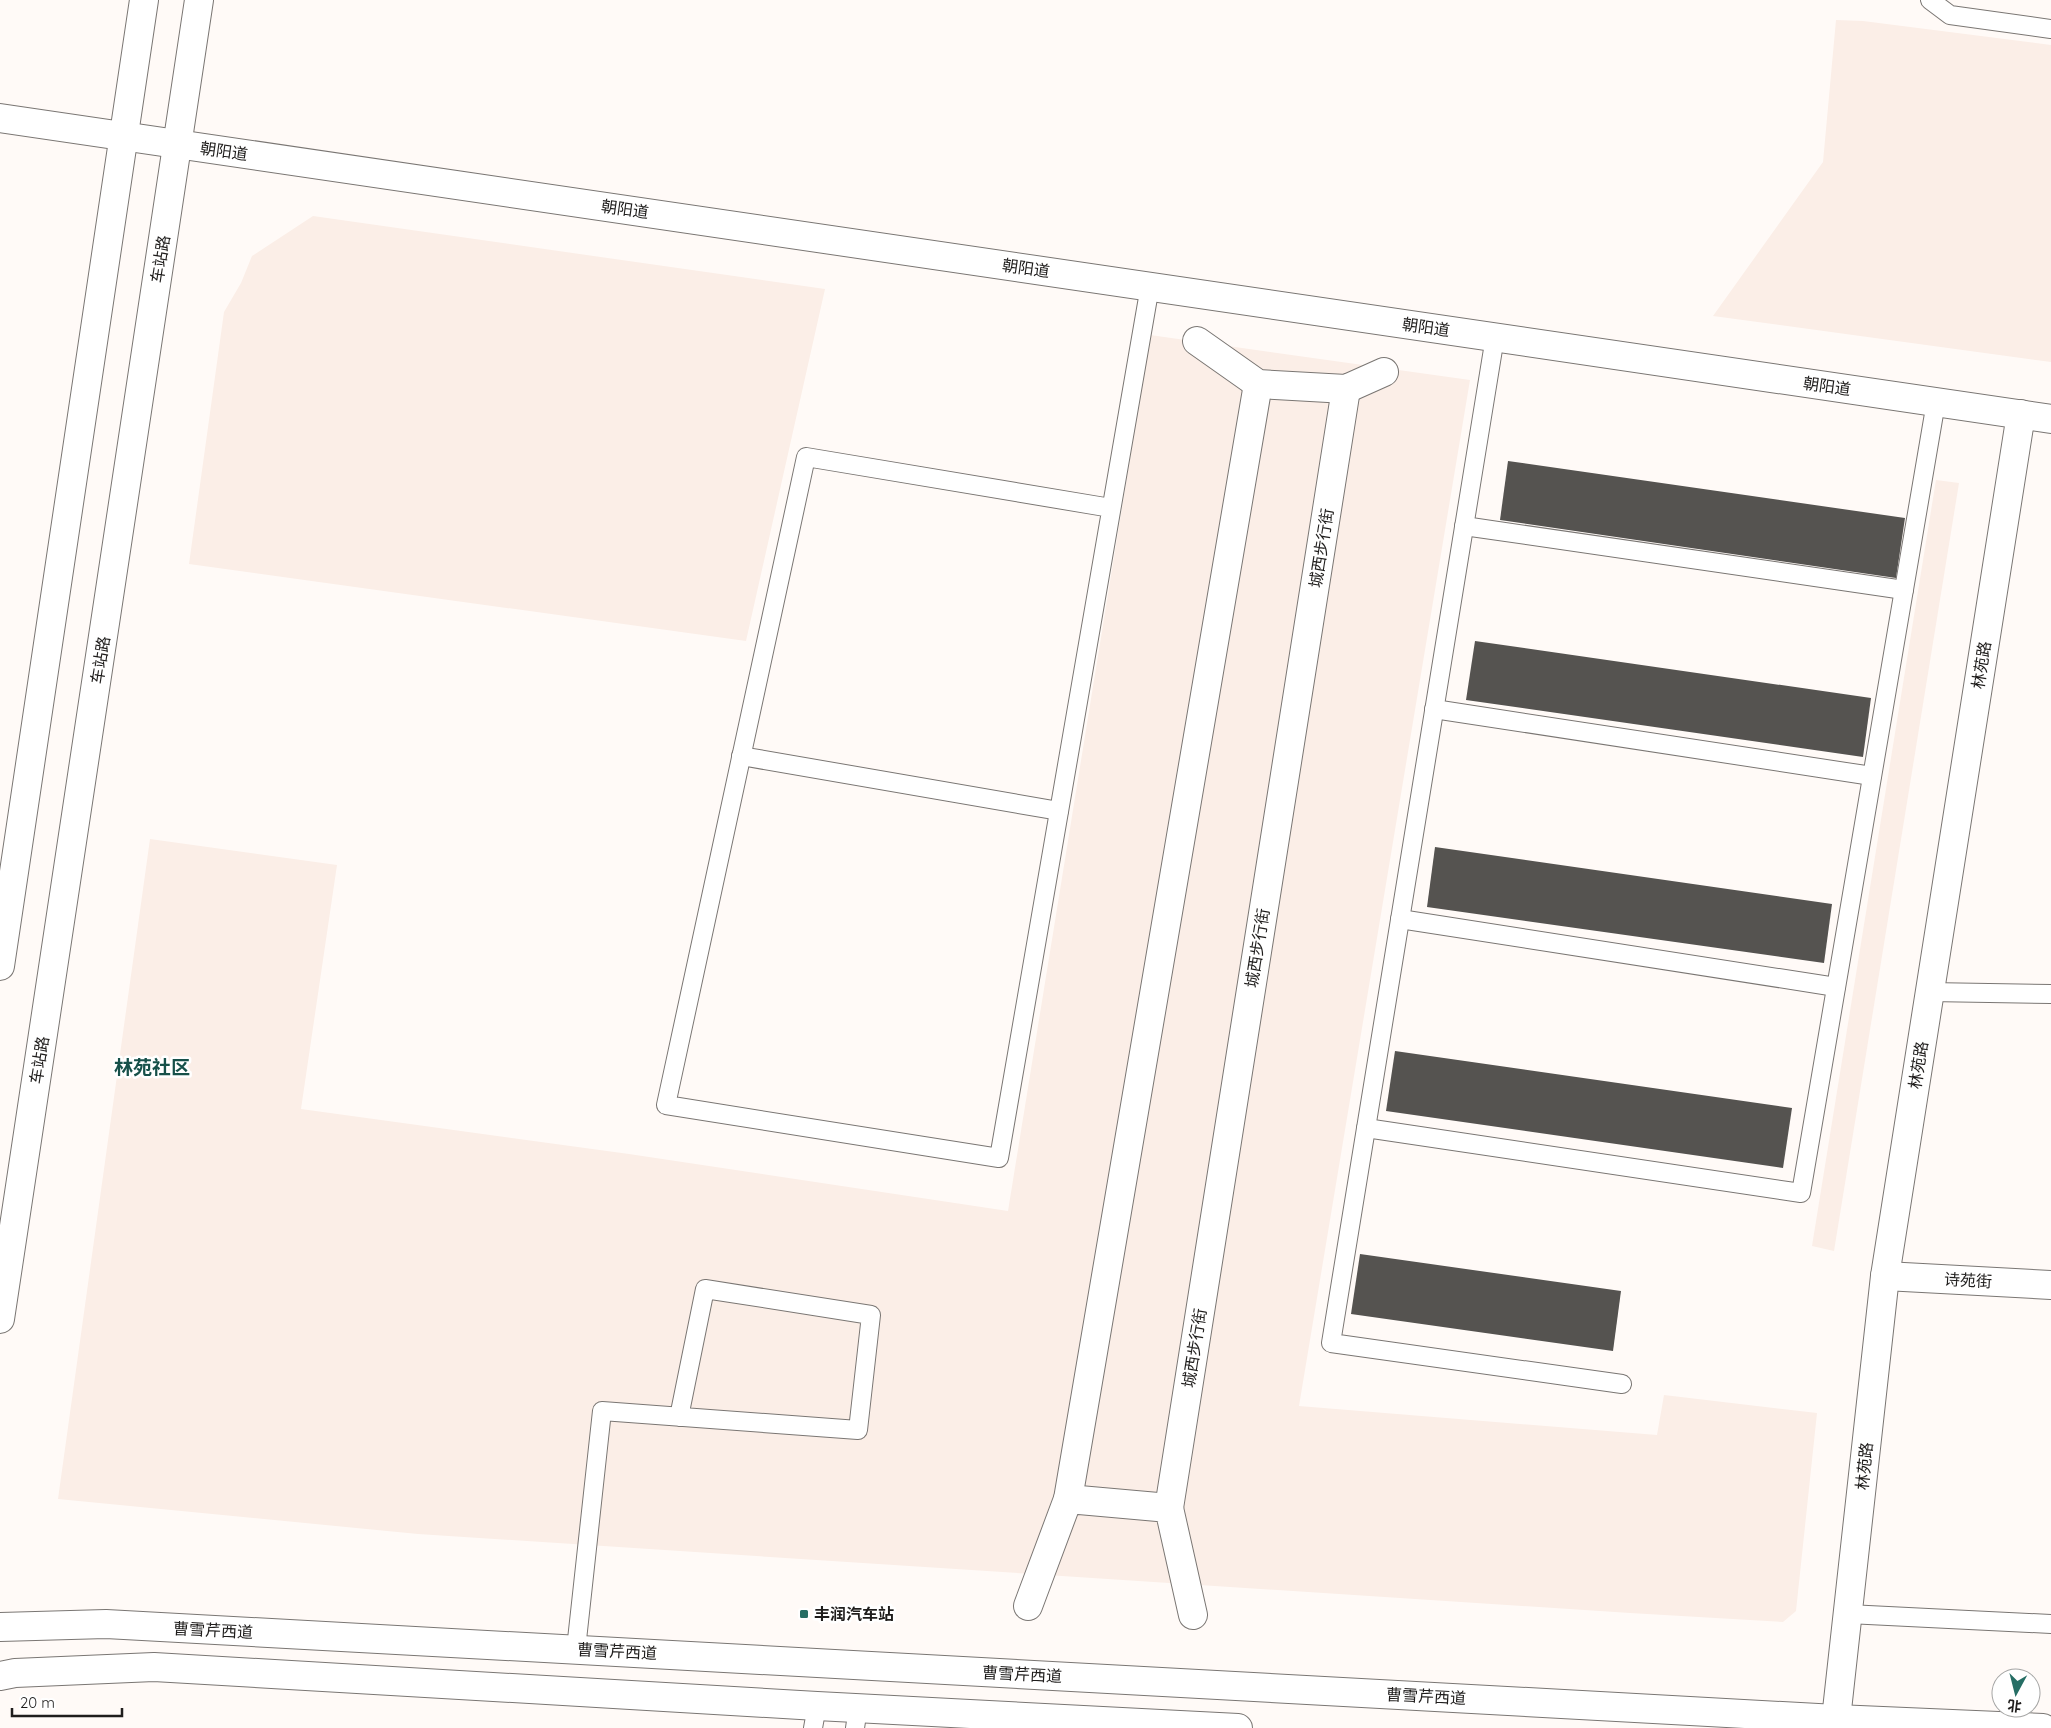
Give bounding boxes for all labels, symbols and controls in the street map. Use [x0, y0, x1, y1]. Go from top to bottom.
street label: 朝阳道 [199, 138, 249, 164]
street label: 朝阳道 [600, 196, 650, 222]
street label: 车站路 [146, 234, 174, 284]
street label: 朝阳道 [1001, 255, 1051, 281]
street label: 朝阳道 [1401, 314, 1451, 340]
street label: 朝阳道 [1802, 373, 1852, 399]
street label: 城西步行街 [1305, 507, 1337, 589]
street label: 车站路 [86, 635, 114, 685]
street label: 林苑路 [1967, 640, 1995, 690]
street label: 城西步行街 [1241, 907, 1273, 989]
street label: 车站路 [25, 1035, 53, 1085]
street label: 林苑路 [1904, 1040, 1932, 1090]
district label: 林苑社区 [114, 1055, 190, 1079]
street label: 诗苑街 [1944, 1269, 1992, 1291]
street label: 城西步行街 [1178, 1307, 1210, 1389]
street label: 林苑路 [1852, 1441, 1876, 1491]
place label: 丰润汽车站 [814, 1604, 894, 1624]
marker: 丰润汽车站 [798, 1608, 810, 1620]
street label: 曹雪芹西道 [173, 1618, 253, 1642]
street label: 曹雪芹西道 [577, 1639, 657, 1663]
street label: 曹雪芹西道 [982, 1662, 1062, 1686]
north arrow [1991, 1668, 2041, 1718]
street label: 曹雪芹西道 [1386, 1684, 1466, 1708]
scale bar [12, 1686, 122, 1718]
text: 20 m [20, 1693, 55, 1712]
text: 北 [2006, 1696, 2022, 1716]

